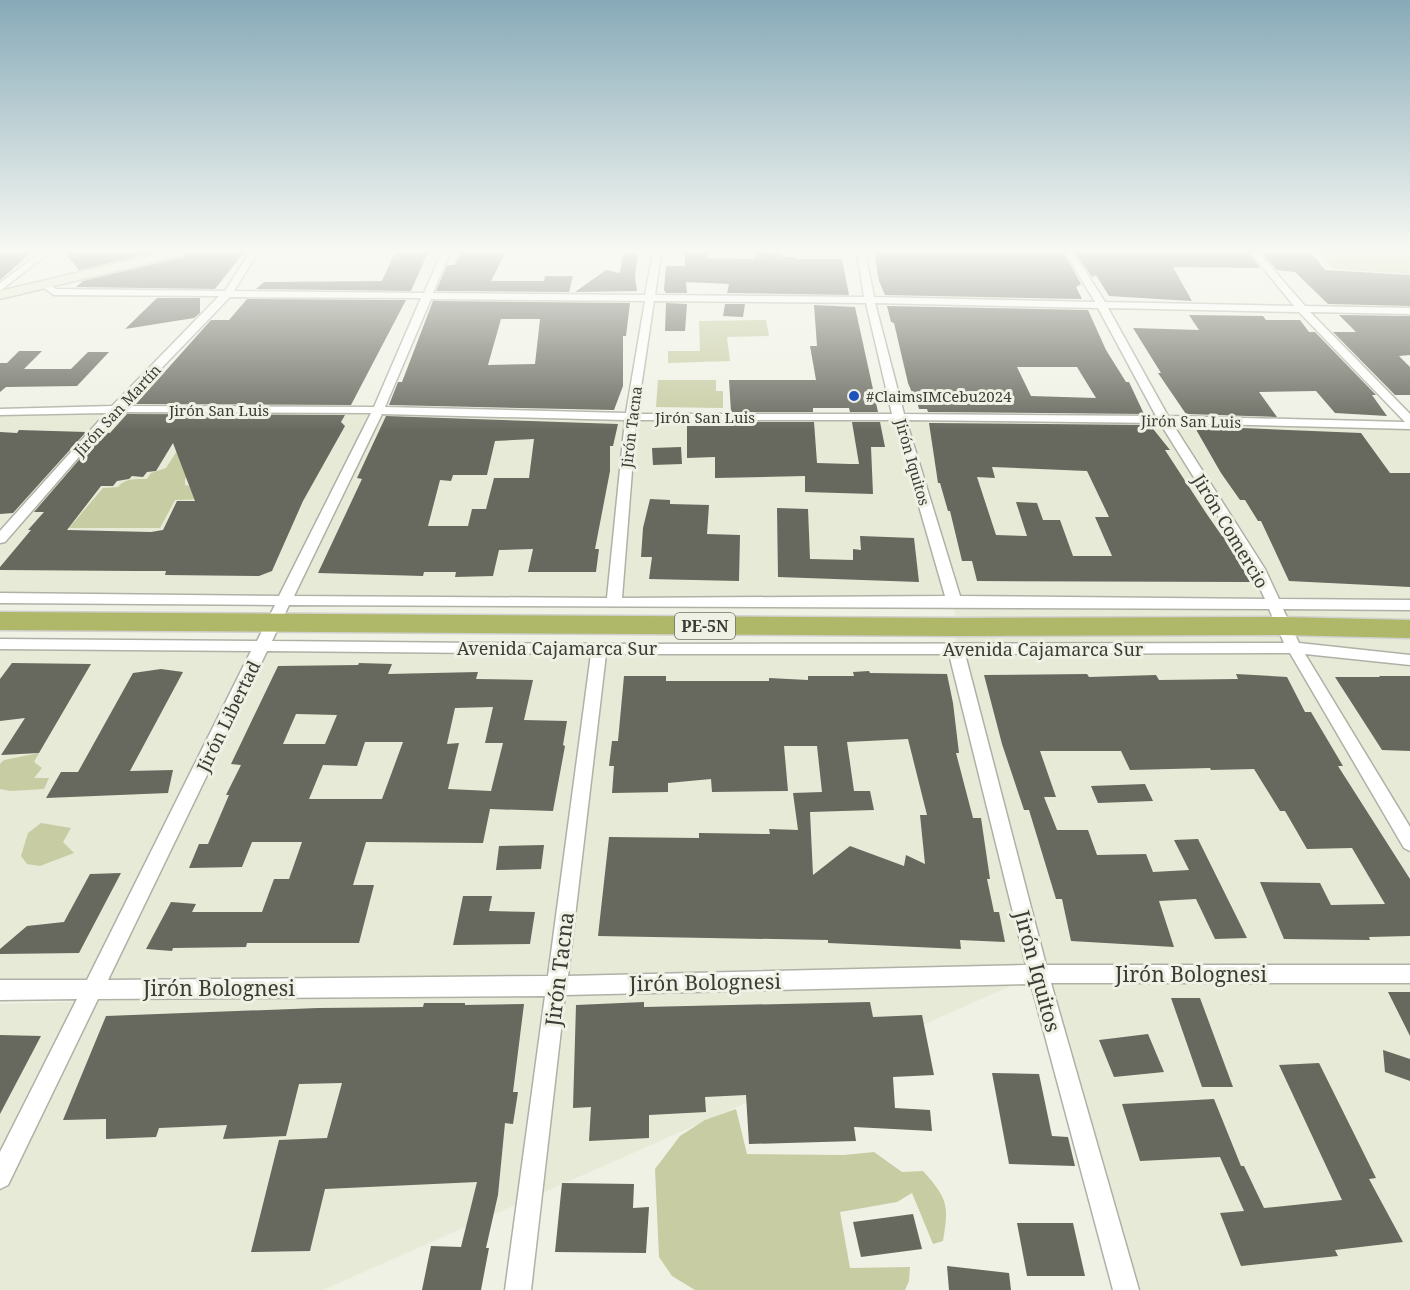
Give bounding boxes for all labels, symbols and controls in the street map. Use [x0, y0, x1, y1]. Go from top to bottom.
street label: Jirón San Martín [68, 359, 165, 461]
street label: Jirón Tacna [616, 385, 646, 470]
place label: #ClaimsIMCebu2024 [866, 386, 1012, 406]
marker: #ClaimsIMCebu2024 [847, 389, 861, 403]
street label: Jirón San Luis [168, 400, 269, 420]
street label: Jirón San Luis [654, 407, 755, 427]
street label: Jirón San Luis [1140, 410, 1241, 432]
street label: Jirón Iquitos [891, 415, 935, 508]
street label: Jirón Comercio [1187, 469, 1274, 592]
road number: PE-5N [675, 613, 735, 639]
street label: Avenida Cajamarca Sur [457, 636, 658, 660]
street label: Avenida Cajamarca Sur [943, 637, 1144, 661]
street label: Jirón Libertad [190, 656, 265, 777]
street label: Jirón Iquitos [1008, 906, 1068, 1035]
street label: Jirón Tacna [538, 910, 580, 1029]
street label: Jirón Bolognesi [1114, 960, 1267, 988]
street label: Jirón Bolognesi [628, 967, 781, 997]
street label: Jirón Bolognesi [142, 974, 295, 1002]

